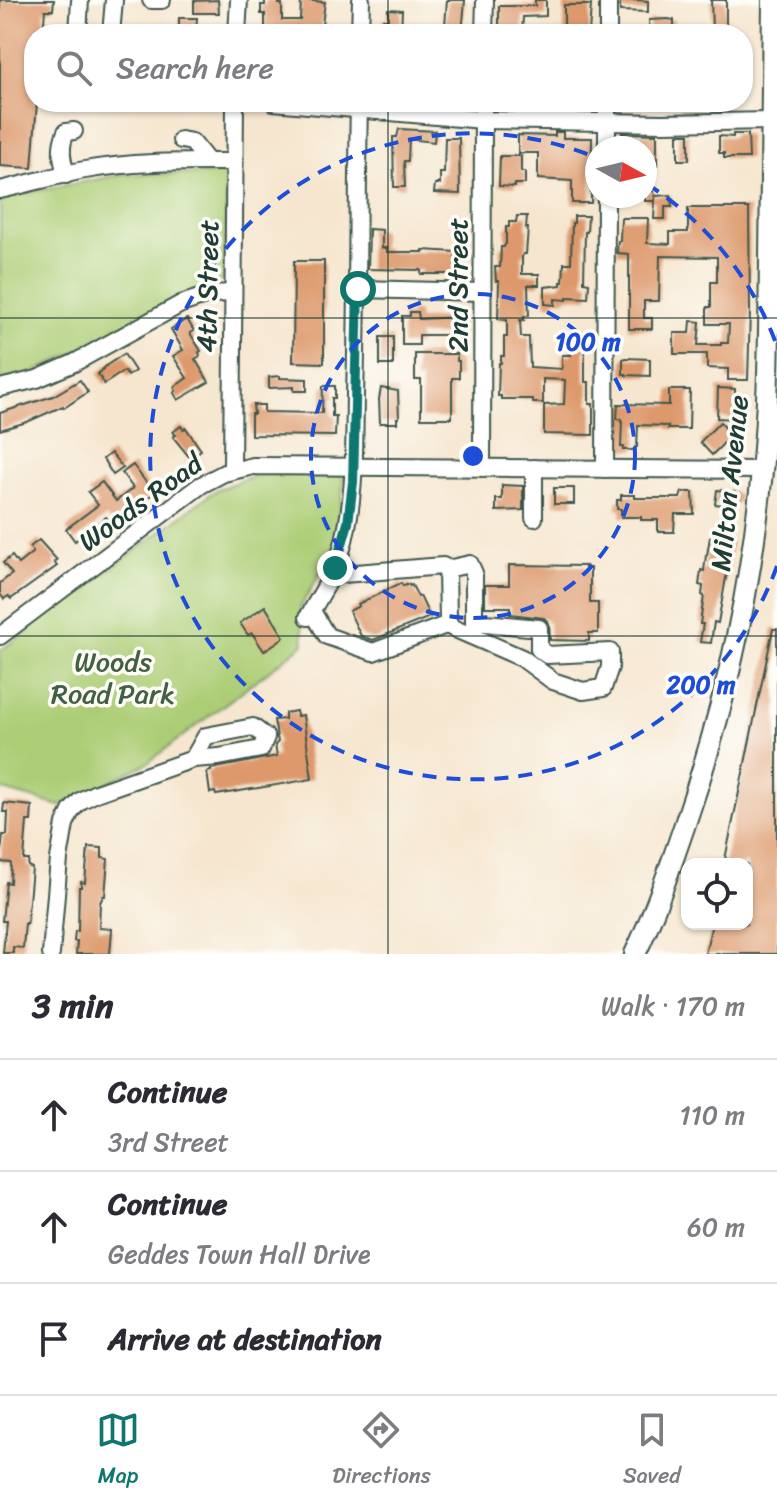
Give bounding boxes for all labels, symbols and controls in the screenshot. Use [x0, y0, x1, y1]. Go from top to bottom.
search box [24, 24, 753, 112]
text: Search here [116, 41, 274, 95]
icon: search [52, 46, 96, 90]
north arrow [585, 136, 657, 208]
street label: 2nd Street [433, 218, 482, 352]
street label: 4th Street [182, 219, 233, 353]
route start [340, 271, 376, 307]
text: 100 m [555, 321, 621, 363]
street label: Milton Avenue [696, 393, 763, 574]
street label: Woods Road [67, 439, 215, 565]
centre of rings [459, 442, 487, 470]
route end [317, 550, 353, 586]
park label: Woods Road Park [51, 637, 175, 718]
text: 200 m [666, 664, 736, 706]
map controls [681, 858, 753, 930]
button: locate [681, 858, 753, 930]
text: 3 min [32, 976, 113, 1036]
text: Walk · 170 m [601, 983, 745, 1029]
text: Continue [108, 1065, 227, 1119]
text: 110 m [680, 1092, 745, 1138]
icon: ahead [32, 1093, 76, 1137]
text: 3rd Street [108, 1119, 229, 1165]
text: Continue [108, 1177, 227, 1231]
text: 60 m [687, 1204, 745, 1250]
icon: ahead [32, 1205, 76, 1249]
text: Geddes Town Hall Drive [108, 1231, 371, 1277]
text: Arrive at destination [108, 1312, 382, 1366]
icon: arrive [32, 1317, 76, 1361]
tab: Map [96, 1408, 140, 1495]
tab: Directions [332, 1408, 431, 1495]
tab: Saved [623, 1408, 681, 1495]

